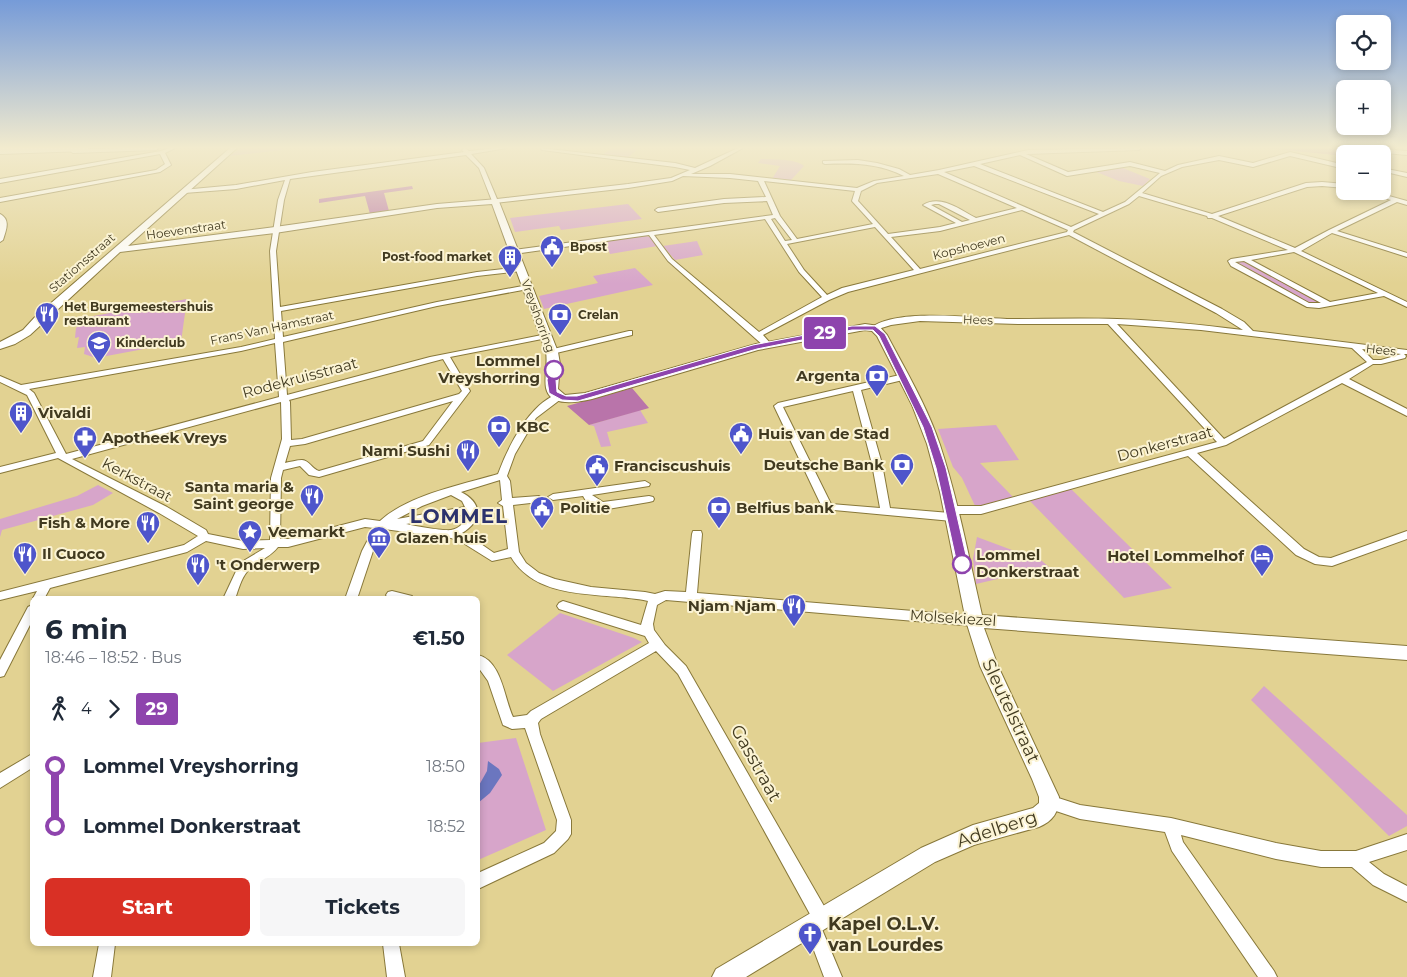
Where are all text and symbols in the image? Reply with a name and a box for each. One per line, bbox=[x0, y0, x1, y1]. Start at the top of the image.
map controls bbox=[1336, 15, 1391, 200]
button: locate bbox=[1336, 15, 1391, 70]
button: + bbox=[1336, 80, 1391, 135]
button: − bbox=[1336, 145, 1391, 200]
street label: Hoevenstraat bbox=[145, 216, 227, 243]
street label: Stationsstraat bbox=[46, 230, 118, 295]
street label: Kopshoeven bbox=[931, 230, 1007, 263]
public building icon: Bpost bbox=[539, 234, 565, 268]
place label: Bpost bbox=[570, 239, 608, 254]
building icon: Post-food market bbox=[497, 244, 523, 278]
place label: Post-food market bbox=[382, 249, 493, 264]
street label: Vreyshorring bbox=[518, 277, 559, 354]
place label: Het Burgemeestershuis restaurant bbox=[64, 299, 214, 328]
restaurant icon: Het Burgemeestershuis restaurant bbox=[34, 301, 60, 335]
bank icon: Crelan bbox=[547, 302, 573, 336]
street label: Frans Van Hamstraat bbox=[209, 307, 335, 348]
place label: Crelan bbox=[578, 307, 619, 322]
street label: Hees bbox=[963, 311, 993, 328]
line badge: 29 bbox=[802, 317, 848, 349]
text: 29 bbox=[814, 322, 836, 344]
school or university icon: Kinderclub bbox=[86, 330, 112, 364]
place label: Kinderclub bbox=[116, 335, 185, 350]
street label: Hees bbox=[1365, 340, 1397, 359]
place label: Lommel Vreyshorring bbox=[437, 351, 540, 387]
street label: Rodekruisstraat bbox=[240, 353, 360, 402]
marker: Lommel Vreyshorring bbox=[544, 360, 564, 380]
bank icon: Argenta bbox=[864, 363, 890, 397]
place label: Argenta bbox=[795, 366, 860, 385]
building icon: Vivaldi bbox=[8, 400, 34, 434]
place label: Vivaldi bbox=[37, 403, 91, 422]
bank icon: KBC bbox=[486, 414, 512, 448]
place label: KBC bbox=[516, 417, 550, 436]
public building icon: Huis van de Stad bbox=[728, 421, 754, 455]
street label: Donkerstraat bbox=[1115, 422, 1215, 465]
place label: Huis van de Stad bbox=[758, 424, 889, 443]
pharmacy icon: Apotheek Vreys bbox=[72, 425, 98, 459]
place label: Apotheek Vreys bbox=[101, 428, 227, 447]
restaurant icon: Nami Sushi bbox=[455, 438, 481, 472]
place label: Nami Sushi bbox=[361, 441, 450, 460]
bank icon: Deutsche Bank bbox=[889, 452, 915, 486]
street label: Kerkstraat bbox=[99, 453, 176, 506]
public building icon: Franciscushuis bbox=[584, 453, 610, 487]
place label: Deutsche Bank bbox=[763, 455, 884, 474]
place label: Franciscushuis bbox=[614, 456, 731, 475]
place label: Santa maria & Saint george bbox=[185, 477, 294, 513]
restaurant icon: Santa maria & Saint george bbox=[299, 483, 325, 517]
public building icon: Politie bbox=[529, 495, 555, 529]
bank icon: Belfius bank bbox=[706, 495, 732, 529]
place label: Politie bbox=[560, 498, 610, 517]
place label: Belfius bank bbox=[736, 498, 834, 517]
district label: LOMMEL bbox=[410, 504, 508, 528]
restaurant icon: Fish & More bbox=[135, 510, 161, 544]
place label: Fish & More bbox=[38, 513, 130, 532]
place icon: Veemarkt bbox=[237, 519, 263, 553]
place label: Veemarkt bbox=[267, 522, 346, 541]
museum icon: Glazen huis bbox=[366, 525, 392, 559]
place label: Glazen huis bbox=[396, 528, 487, 547]
restaurant icon: Il Cuoco bbox=[12, 541, 38, 575]
hotel icon: Hotel Lommelhof bbox=[1249, 543, 1275, 577]
place label: Il Cuoco bbox=[42, 544, 105, 563]
place label: Lommel Donkerstraat bbox=[976, 545, 1080, 581]
place label: Hotel Lommelhof bbox=[1107, 546, 1245, 565]
restaurant icon: 't Onderwerp bbox=[185, 552, 211, 586]
marker: Lommel Donkerstraat bbox=[952, 554, 972, 574]
place label: 't Onderwerp bbox=[216, 555, 320, 574]
restaurant icon: Njam Njam bbox=[781, 593, 807, 627]
place label: Njam Njam bbox=[688, 596, 776, 615]
street label: Molsekiezel bbox=[909, 605, 997, 630]
text: 6 min bbox=[45, 612, 128, 646]
text: €1.50 bbox=[413, 627, 465, 650]
text: 18:46 – 18:52 · Bus bbox=[45, 648, 182, 667]
street label: Sleutelstraat bbox=[977, 655, 1045, 767]
icon: walk bbox=[45, 695, 73, 723]
icon: forward bbox=[100, 695, 128, 723]
text: 29 bbox=[146, 698, 168, 720]
text: 4 bbox=[81, 699, 92, 718]
street label: Gasstraat bbox=[726, 721, 786, 805]
text: Lommel Vreyshorring bbox=[83, 755, 299, 778]
text: 18:50 bbox=[426, 757, 465, 776]
street label: Adelberg bbox=[954, 806, 1040, 852]
text: Lommel Donkerstraat bbox=[83, 815, 301, 838]
text: 18:52 bbox=[428, 817, 465, 836]
button: Start bbox=[45, 878, 250, 936]
button: Tickets bbox=[260, 878, 465, 936]
place label: Kapel O.L.V. van Lourdes bbox=[827, 913, 943, 956]
church icon: Kapel O.L.V. van Lourdes bbox=[797, 921, 823, 955]

